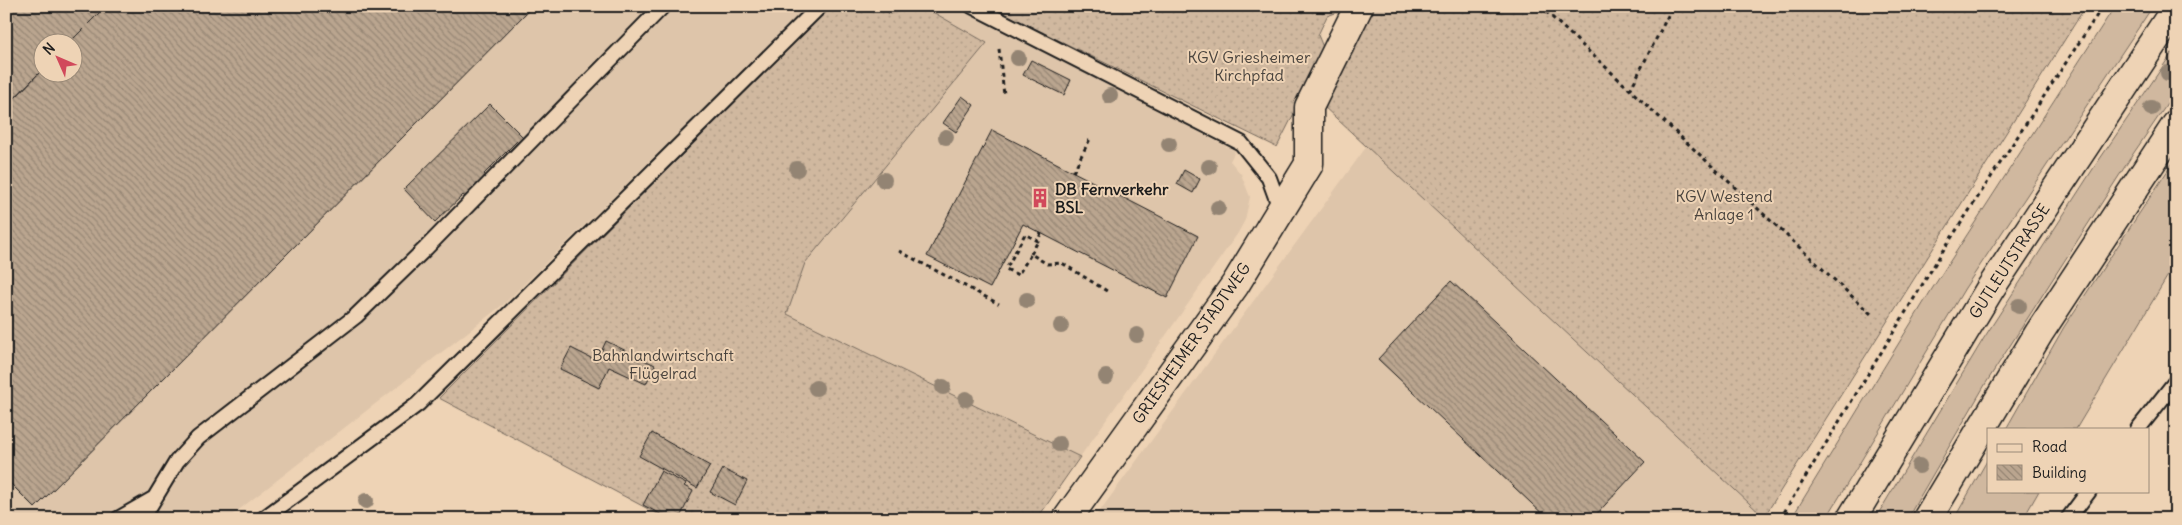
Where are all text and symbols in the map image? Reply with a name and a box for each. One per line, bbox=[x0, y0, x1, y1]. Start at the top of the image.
north arrow bbox=[32, 32, 82, 82]
text: N bbox=[39, 39, 59, 59]
park label: KGV Griesheimer Kirchpfad bbox=[1187, 47, 1311, 85]
place label: DB Fernverkehr BSL bbox=[1055, 179, 1169, 217]
park label: KGV Westend Anlage 1 bbox=[1675, 186, 1773, 224]
building icon: DB Fernverkehr BSL bbox=[1029, 187, 1051, 209]
street label: GUTLEUTSTRASSE bbox=[1964, 200, 2054, 322]
street label: GRIESHEIMER STADTWEG bbox=[1128, 258, 1254, 428]
park label: Bahnlandwirtschaft Flügelrad bbox=[592, 345, 735, 383]
legend bbox=[1987, 428, 2150, 492]
text: Road bbox=[2032, 437, 2067, 456]
text: Building bbox=[2032, 463, 2087, 482]

